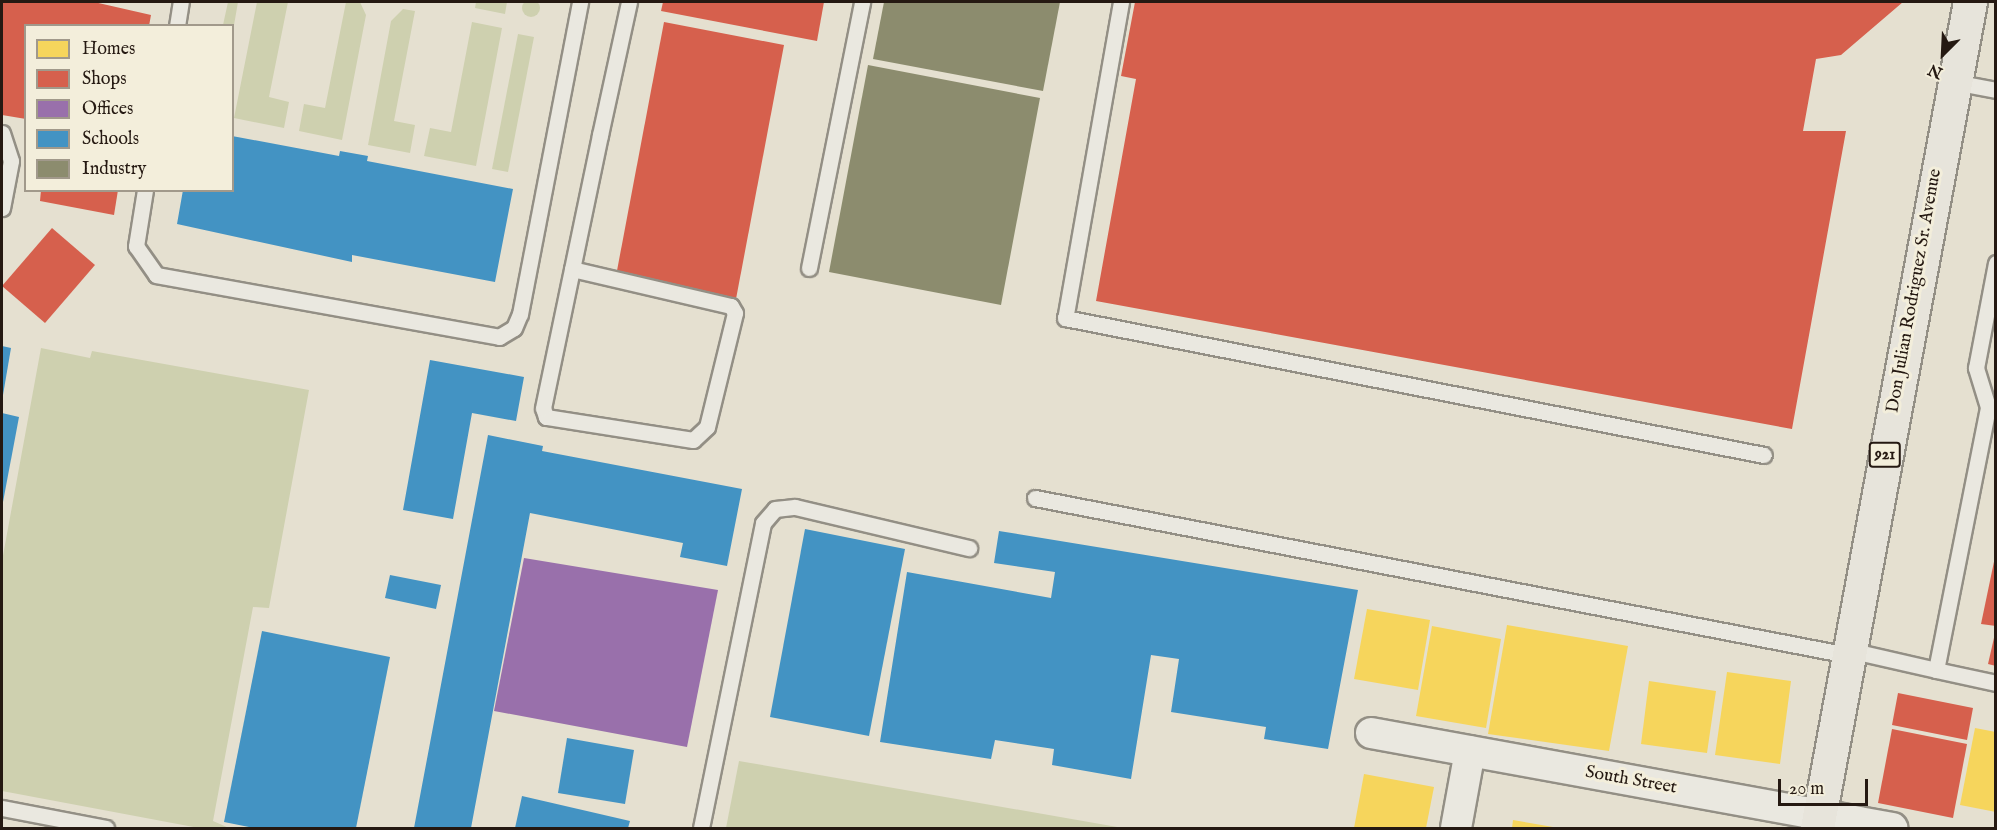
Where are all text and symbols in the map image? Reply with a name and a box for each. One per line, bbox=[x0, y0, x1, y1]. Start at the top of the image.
legend bbox=[24, 24, 234, 192]
north arrow bbox=[1913, 24, 1973, 84]
text: Homes bbox=[82, 38, 135, 61]
text: N bbox=[1925, 58, 1946, 82]
text: Shops bbox=[82, 68, 127, 91]
text: Offices bbox=[82, 98, 133, 121]
text: Schools bbox=[82, 128, 139, 151]
text: Industry bbox=[82, 158, 146, 181]
street label: Don Julian Rodriguez Sr. Avenue bbox=[1883, 167, 1947, 415]
road number: 921 bbox=[1868, 442, 1902, 468]
street label: South Street bbox=[1584, 762, 1678, 800]
scale bar bbox=[1781, 767, 1871, 805]
text: 20 m bbox=[1789, 778, 1824, 801]

